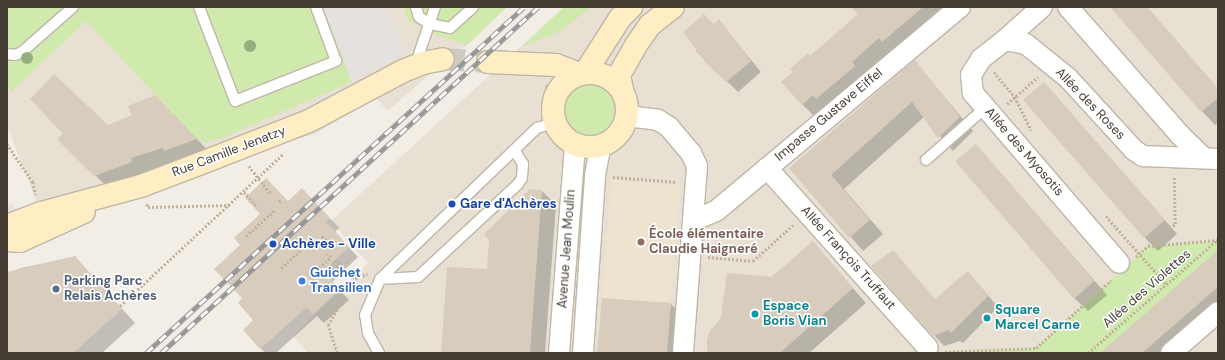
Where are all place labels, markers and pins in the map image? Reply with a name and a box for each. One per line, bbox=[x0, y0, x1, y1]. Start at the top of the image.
place label: Gare d'Achères bbox=[460, 196, 557, 212]
marker: Gare d'Achères bbox=[447, 199, 457, 209]
place label: École élémentaire Claudie Haigneré bbox=[649, 227, 764, 258]
place label: Achères - Ville bbox=[282, 236, 376, 252]
marker: École élémentaire Claudie Haigneré bbox=[636, 237, 646, 247]
marker: Achères - Ville bbox=[267, 238, 279, 250]
place label: Guichet Transilien bbox=[310, 266, 371, 297]
place label: Parking Parc Relais Achères bbox=[64, 274, 157, 305]
marker: Guichet Transilien bbox=[297, 276, 307, 286]
marker: Parking Parc Relais Achères bbox=[51, 284, 61, 294]
place label: Espace Boris Vian bbox=[763, 299, 826, 330]
place label: Square Marcel Carne bbox=[995, 303, 1080, 334]
marker: Espace Boris Vian bbox=[750, 309, 760, 319]
marker: Square Marcel Carne bbox=[982, 313, 992, 323]

